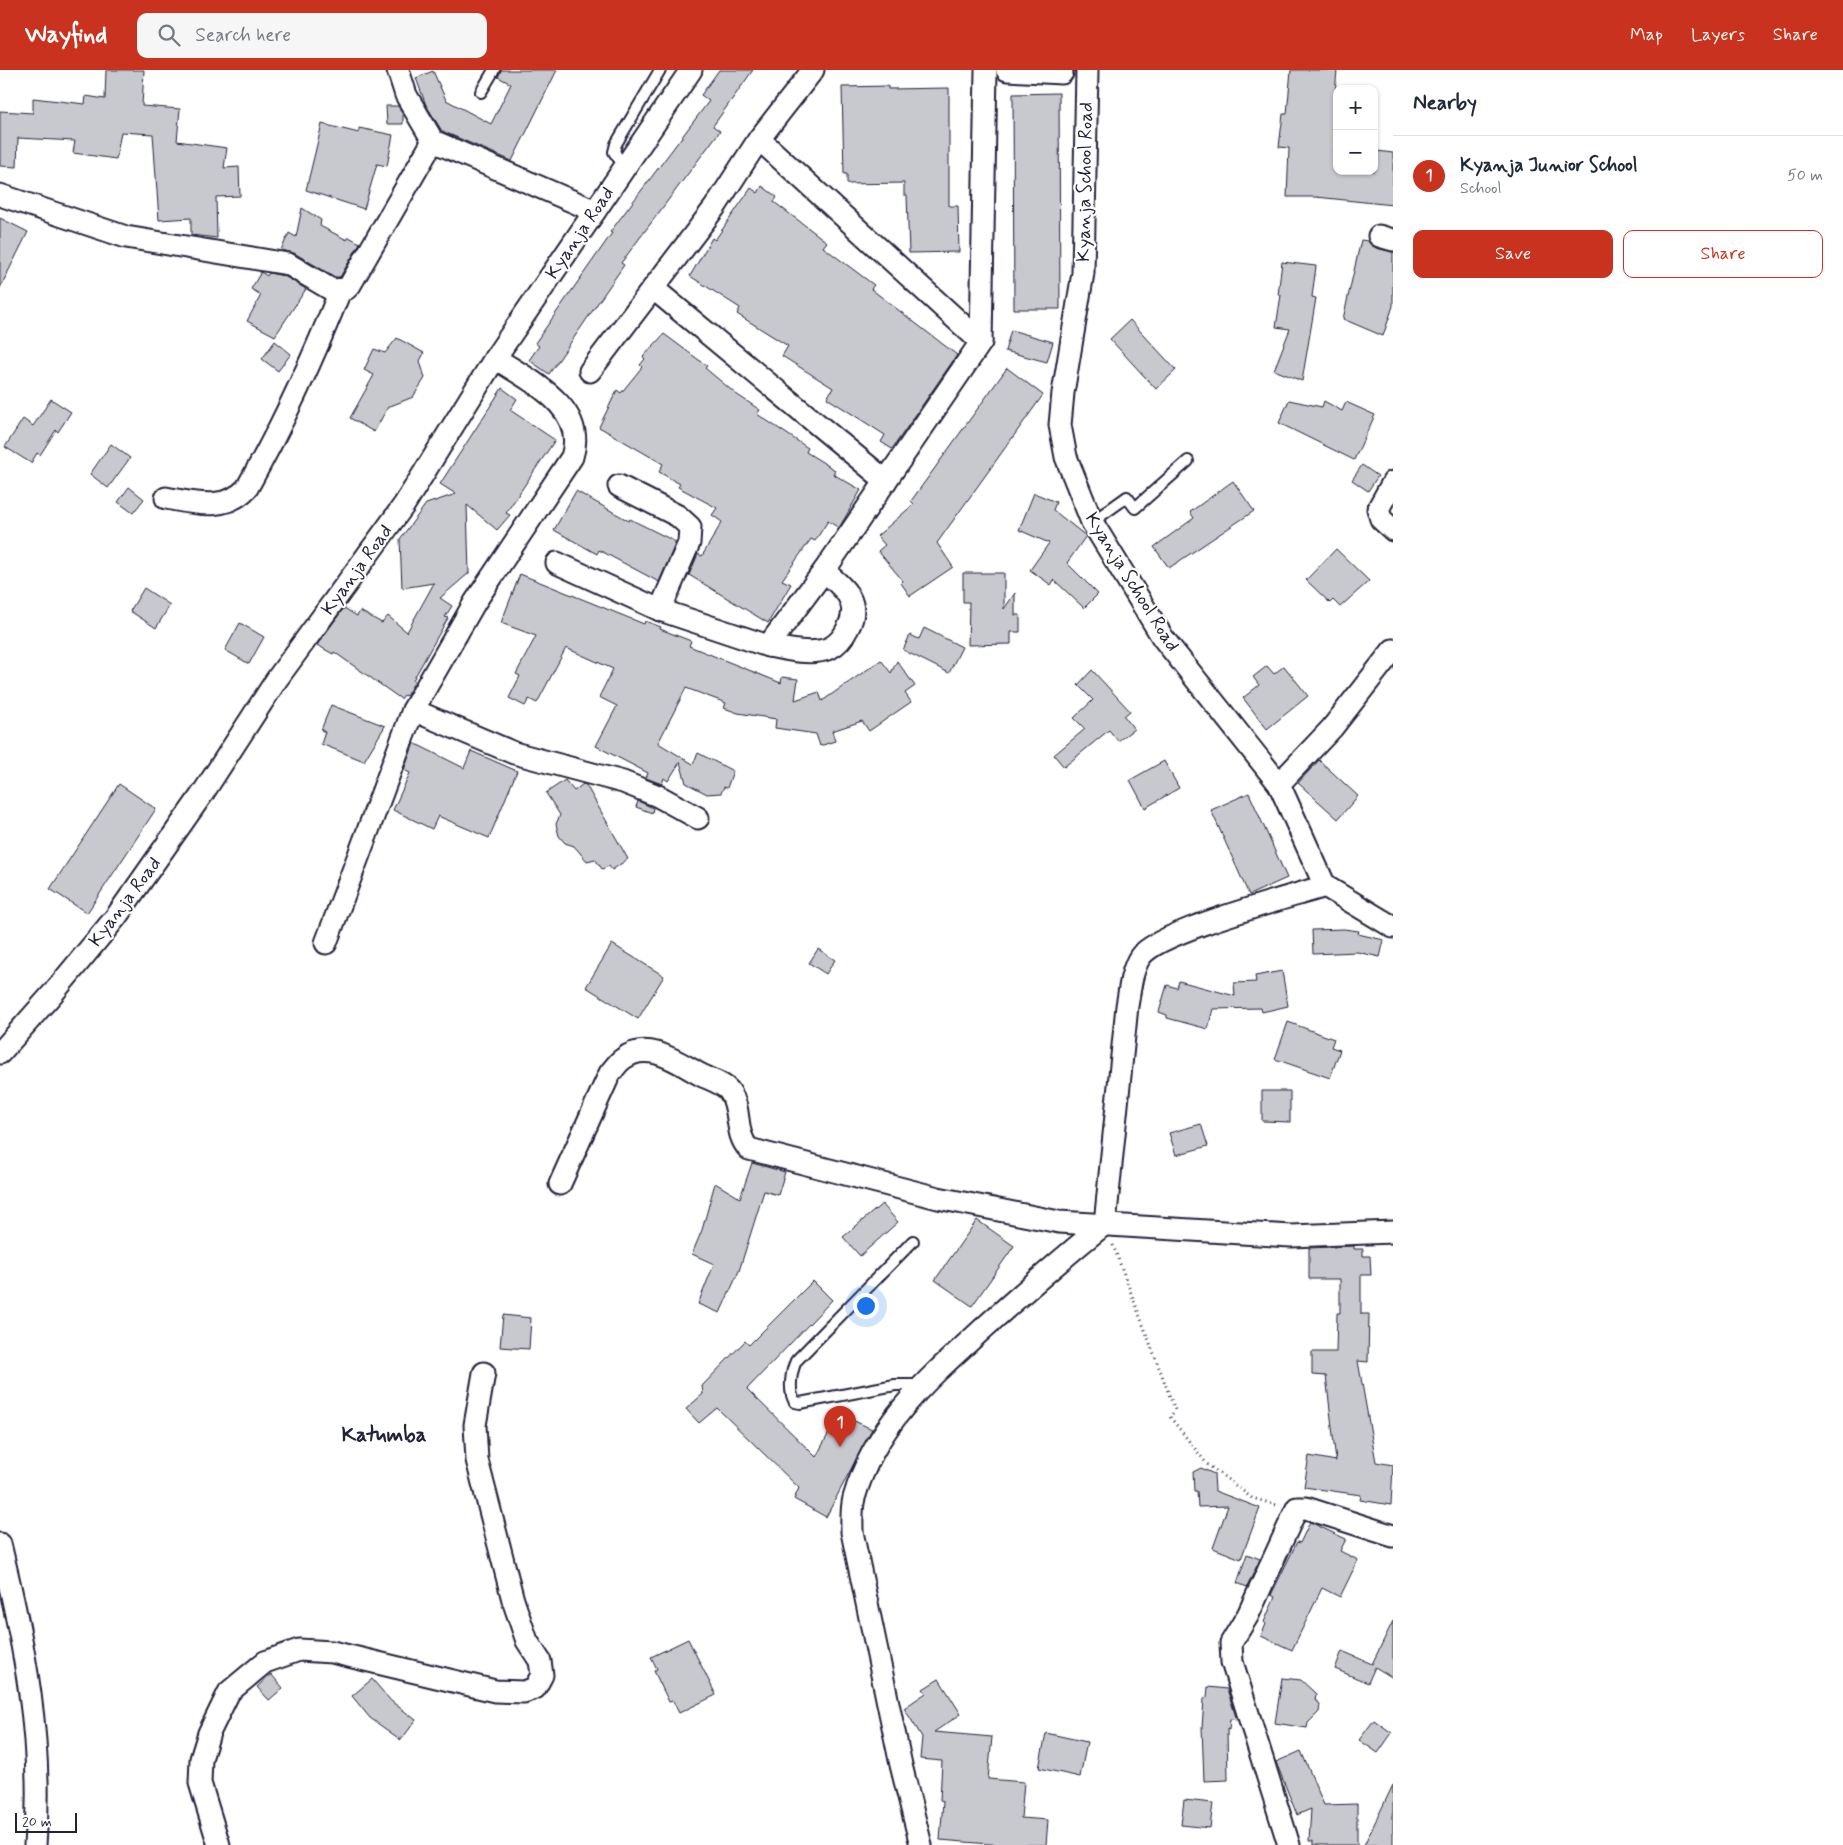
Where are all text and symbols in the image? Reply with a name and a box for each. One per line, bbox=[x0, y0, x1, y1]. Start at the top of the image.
search box bbox=[137, 13, 487, 58]
text: Wayfind bbox=[25, 20, 107, 51]
icon: search bbox=[155, 21, 183, 49]
text: Search here bbox=[195, 23, 291, 48]
text: Map bbox=[1630, 23, 1663, 47]
text: Layers bbox=[1691, 23, 1745, 47]
text: Share bbox=[1773, 23, 1818, 47]
map controls bbox=[1333, 85, 1378, 175]
button: + bbox=[1333, 85, 1378, 130]
text: Nearby bbox=[1413, 89, 1477, 117]
street label: Kyanja School Road bbox=[1071, 102, 1099, 262]
button: − bbox=[1333, 130, 1378, 175]
text: Kyanja Junior School bbox=[1460, 153, 1637, 178]
text: 1 bbox=[1425, 165, 1433, 186]
text: 50 m bbox=[1787, 165, 1823, 186]
text: School bbox=[1460, 178, 1501, 199]
street label: Kyanja Road bbox=[540, 182, 620, 284]
button: Save bbox=[1413, 230, 1613, 278]
button: Share bbox=[1623, 230, 1823, 278]
street label: Kyanja School Road bbox=[1079, 508, 1185, 656]
street label: Kyanja Road bbox=[316, 520, 398, 620]
street label: Kyanja Road bbox=[83, 852, 167, 952]
your location bbox=[853, 1293, 879, 1319]
pin: 1 bbox=[824, 1406, 856, 1447]
district label: Katumba bbox=[342, 1421, 427, 1449]
scale bar bbox=[15, 1810, 78, 1833]
text: 20 m bbox=[22, 1813, 52, 1831]

